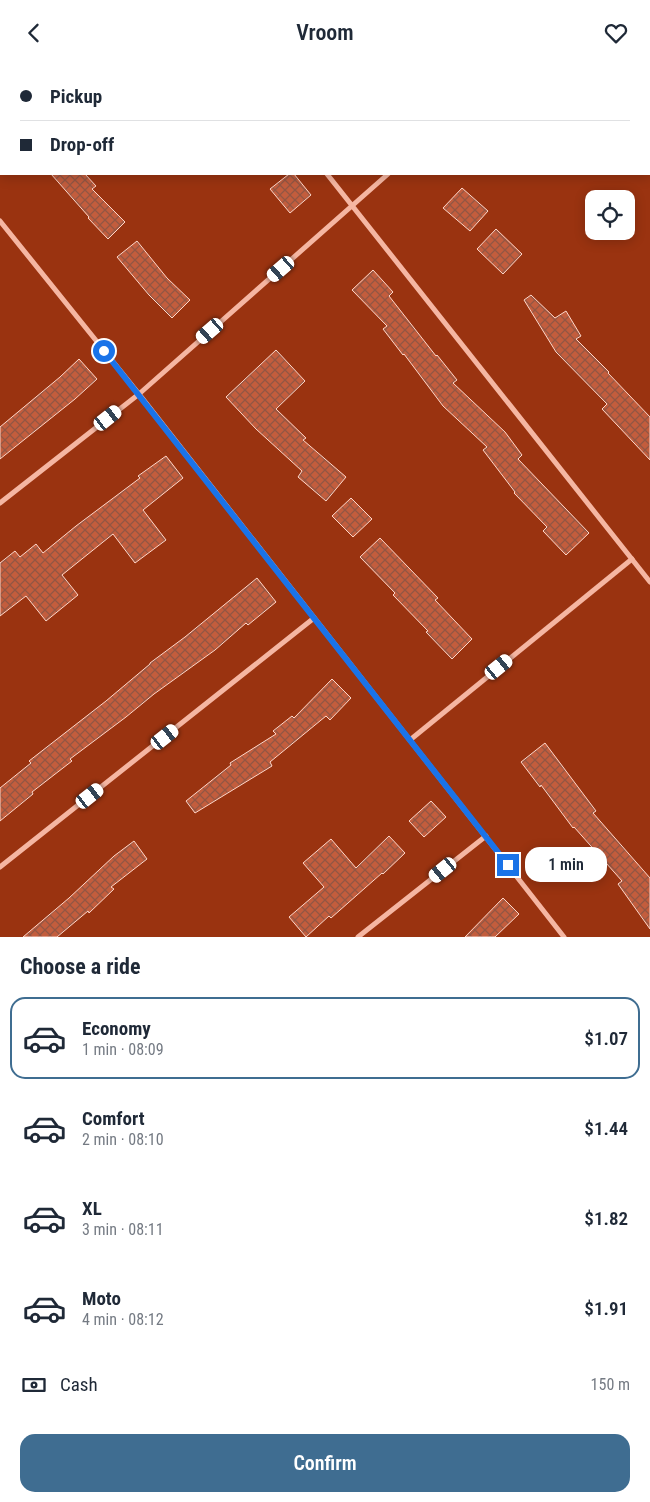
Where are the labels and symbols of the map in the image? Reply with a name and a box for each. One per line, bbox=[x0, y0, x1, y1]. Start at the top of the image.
car bbox=[264, 253, 297, 285]
car bbox=[193, 315, 226, 347]
route start bbox=[93, 340, 115, 362]
car bbox=[91, 403, 124, 433]
car bbox=[482, 652, 515, 682]
car bbox=[148, 722, 181, 752]
car bbox=[73, 781, 106, 811]
callout: 1 min bbox=[526, 847, 608, 883]
route end bbox=[497, 854, 519, 876]
car bbox=[426, 855, 459, 885]

